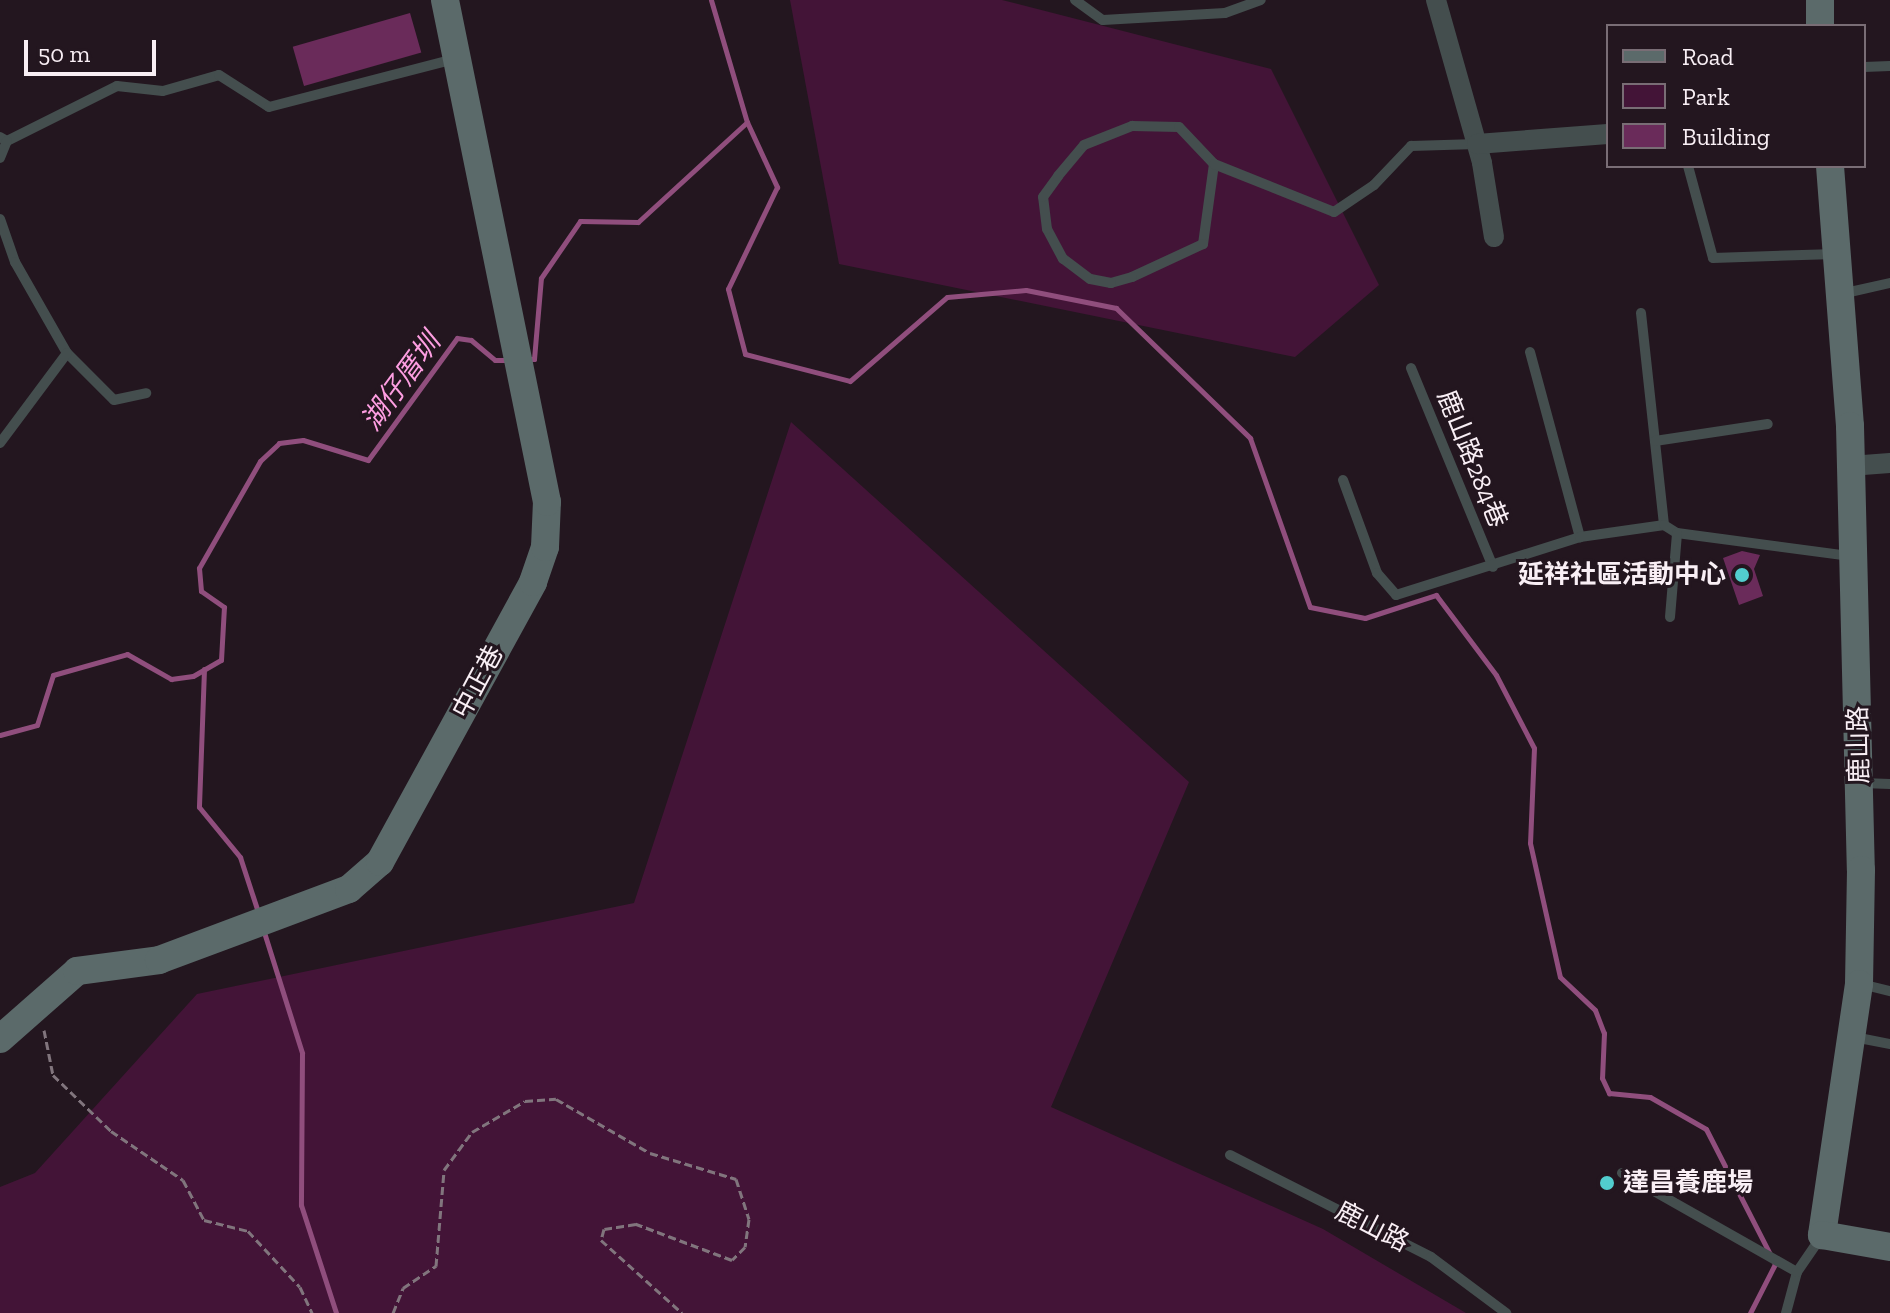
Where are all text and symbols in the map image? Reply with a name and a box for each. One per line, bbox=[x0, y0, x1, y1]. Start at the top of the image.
scale bar bbox=[28, 24, 160, 74]
legend bbox=[1606, 24, 1866, 168]
text: 50 m bbox=[38, 39, 90, 68]
text: Road bbox=[1682, 42, 1734, 71]
text: Park bbox=[1682, 82, 1730, 111]
text: Building bbox=[1682, 122, 1770, 151]
water label: 湖仔厝圳 bbox=[354, 327, 448, 437]
street label: 鹿山路284巷 bbox=[1430, 386, 1514, 532]
place label: 延祥社區活動中心 bbox=[1518, 559, 1726, 591]
marker: 延祥社區活動中心 bbox=[1733, 566, 1751, 584]
street label: 中正巷 bbox=[446, 640, 510, 724]
street label: 鹿山路 bbox=[1843, 706, 1875, 784]
place label: 達昌養鹿場 bbox=[1623, 1167, 1753, 1199]
marker: 達昌養鹿場 bbox=[1598, 1174, 1616, 1192]
street label: 鹿山路 bbox=[1330, 1195, 1414, 1259]

